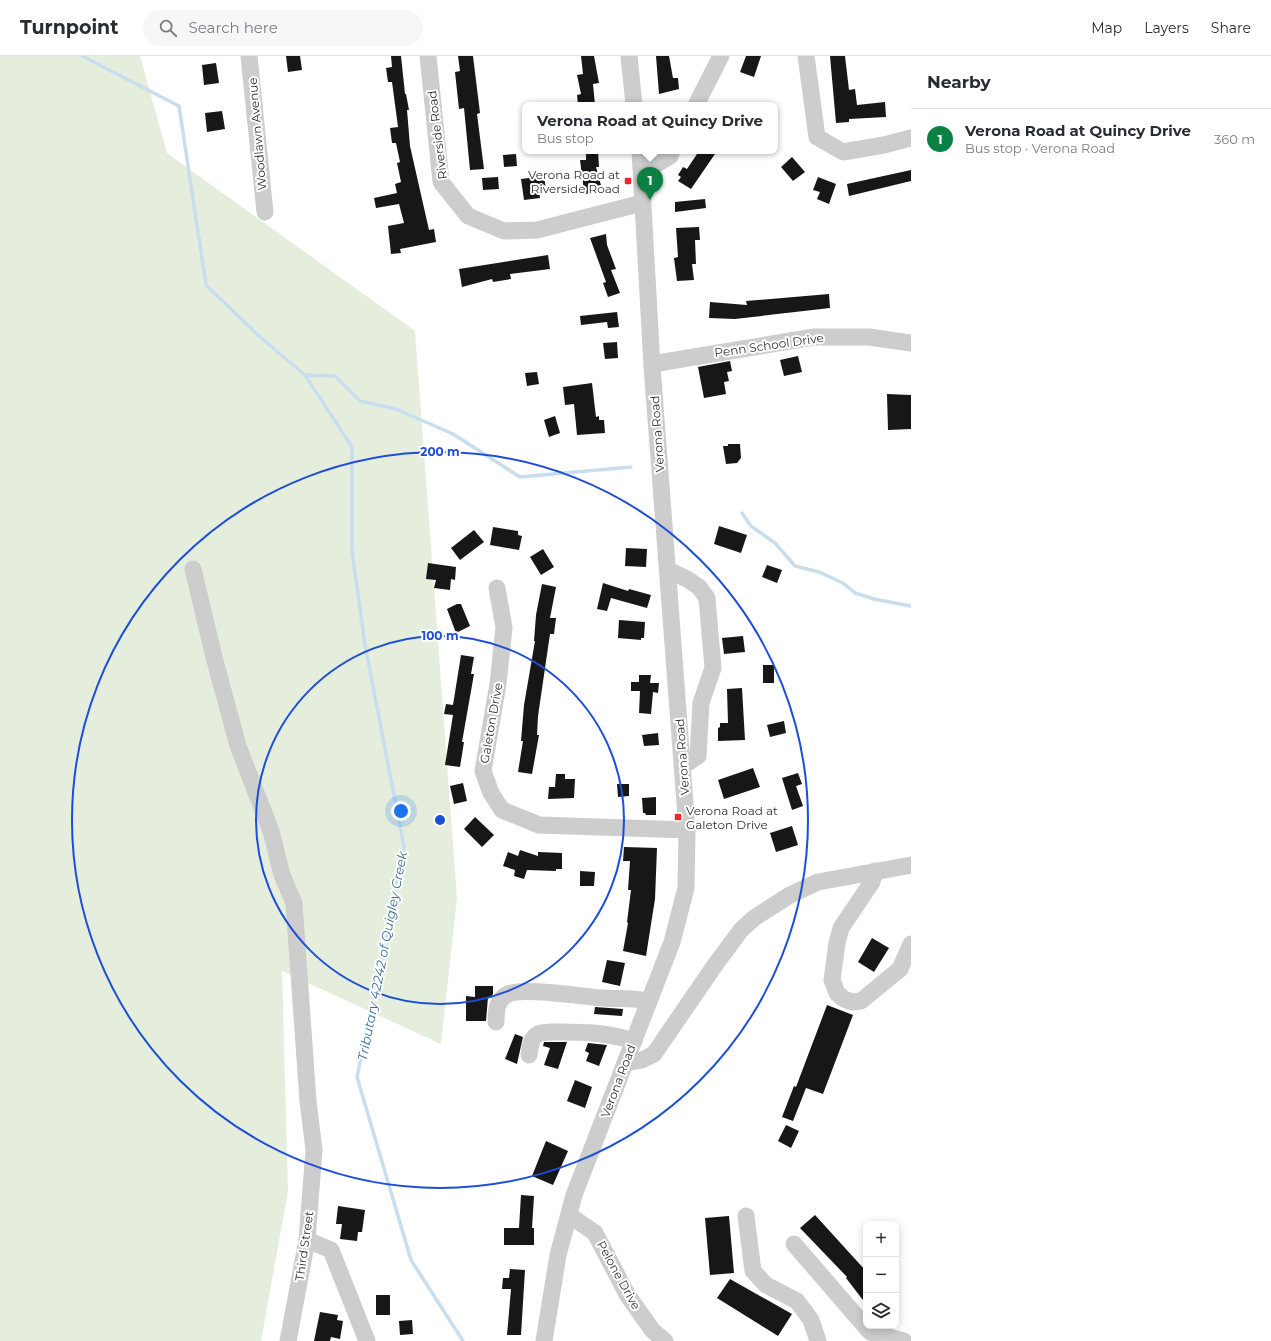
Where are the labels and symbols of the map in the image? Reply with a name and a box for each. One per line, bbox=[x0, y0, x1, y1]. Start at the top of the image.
street label: Woodlawn Avenue bbox=[245, 77, 269, 191]
street label: Riverside Road bbox=[424, 90, 450, 180]
place label: Verona Road at Riverside Road bbox=[528, 167, 620, 196]
pin: 1 bbox=[637, 167, 663, 200]
marker: Verona Road at Riverside Road bbox=[623, 176, 633, 186]
street label: Penn School Drive bbox=[713, 330, 825, 360]
street label: Verona Road bbox=[647, 395, 667, 473]
text: 200 m bbox=[420, 444, 460, 459]
text: 100 m bbox=[422, 628, 458, 643]
street label: Galeton Drive bbox=[477, 681, 505, 765]
street label: Verona Road bbox=[672, 718, 692, 796]
your location bbox=[391, 801, 411, 821]
place label: Verona Road at Galeton Drive bbox=[686, 803, 778, 832]
marker: Verona Road at Galeton Drive bbox=[673, 812, 683, 822]
centre of rings bbox=[433, 813, 447, 827]
water label: Tributary 42242 of Quigley Creek bbox=[354, 849, 410, 1062]
street label: Verona Road bbox=[597, 1042, 639, 1120]
street label: Third Street bbox=[292, 1210, 316, 1282]
street label: Pelone Drive bbox=[594, 1238, 644, 1312]

